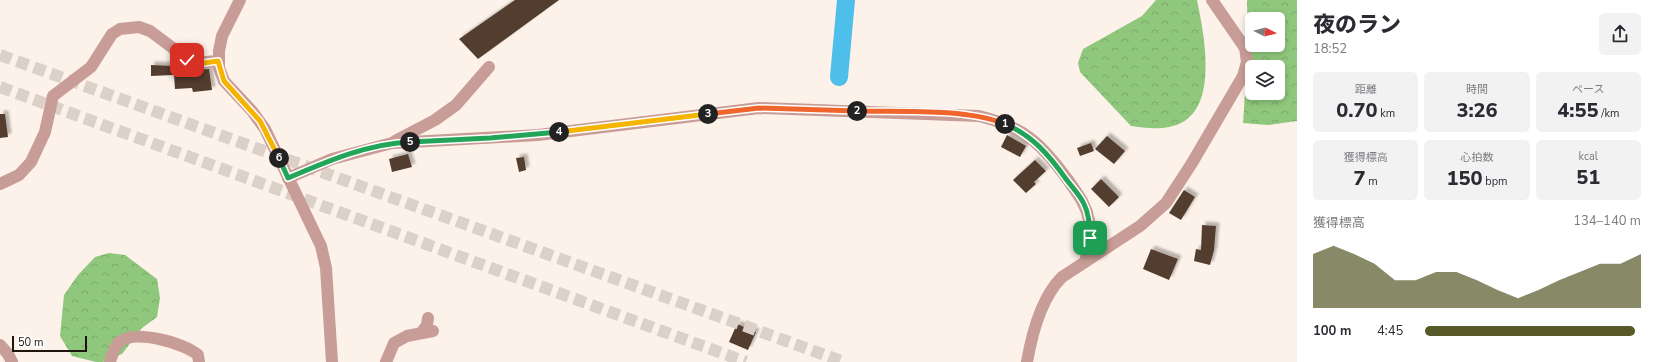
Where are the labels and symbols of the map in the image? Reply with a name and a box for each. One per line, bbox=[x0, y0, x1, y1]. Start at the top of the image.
north arrow bbox=[1245, 12, 1285, 52]
pin bbox=[170, 43, 204, 77]
pin: 2 bbox=[847, 101, 867, 121]
pin: 3 bbox=[698, 104, 718, 124]
pin: 1 bbox=[995, 114, 1015, 134]
pin: 4 bbox=[549, 122, 569, 142]
pin: 5 bbox=[400, 132, 420, 152]
pin: 6 bbox=[269, 148, 289, 168]
pin bbox=[1073, 221, 1107, 255]
scale bar bbox=[12, 334, 87, 353]

